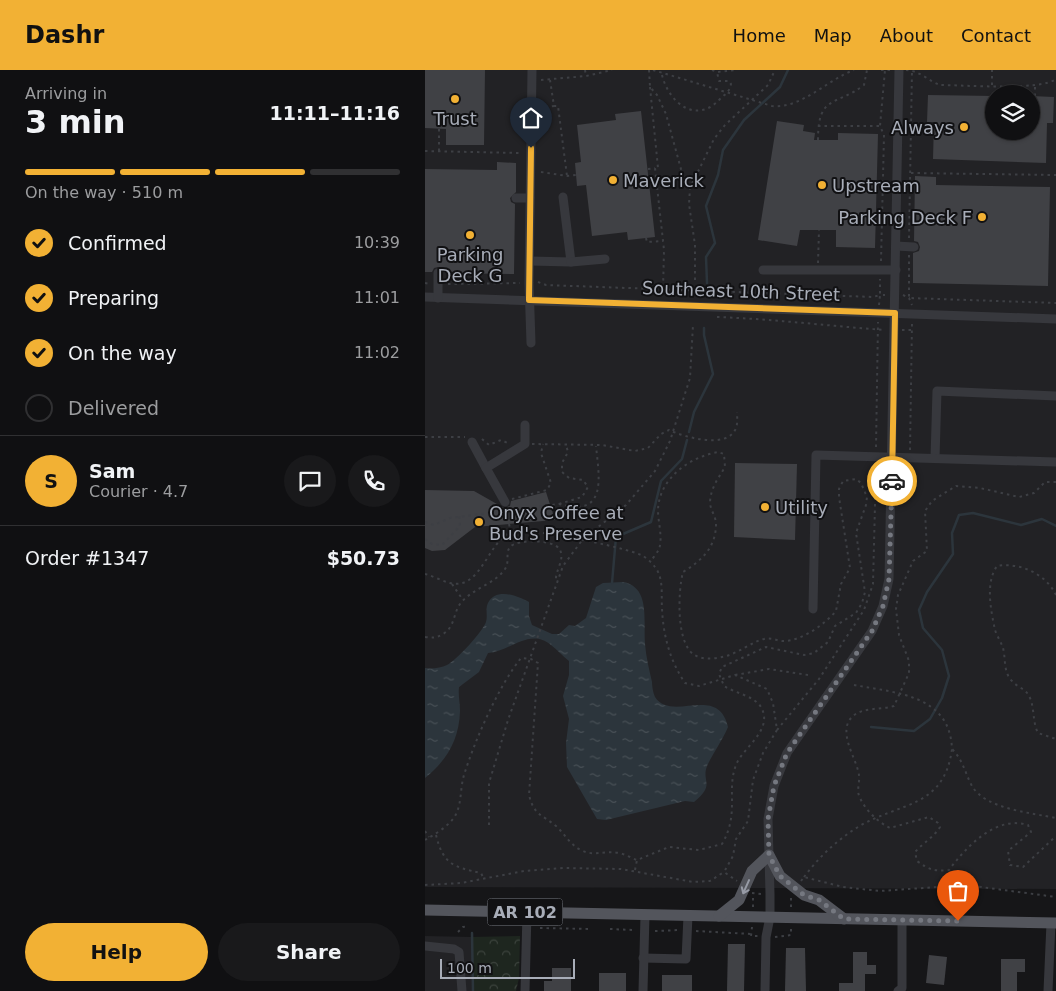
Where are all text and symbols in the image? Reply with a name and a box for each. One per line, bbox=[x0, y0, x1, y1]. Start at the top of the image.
text: Dashr bbox=[25, 21, 104, 49]
text: Home bbox=[733, 25, 786, 46]
text: Map bbox=[814, 25, 852, 46]
text: About bbox=[880, 25, 933, 46]
text: Contact bbox=[961, 25, 1031, 46]
text: Arriving in bbox=[25, 84, 107, 103]
map controls bbox=[985, 85, 1040, 140]
button: layers bbox=[985, 85, 1040, 140]
marker: Trust bbox=[449, 93, 461, 105]
pin bbox=[510, 97, 552, 148]
text: 11:11–11:16 bbox=[270, 102, 400, 124]
text: 3 min bbox=[25, 103, 126, 141]
icon: home bbox=[517, 104, 545, 132]
place label: Trust bbox=[432, 108, 477, 129]
place label: Always bbox=[891, 117, 954, 138]
marker: Always bbox=[958, 121, 970, 133]
place label: Maverick bbox=[623, 170, 705, 191]
marker: Maverick bbox=[607, 174, 619, 186]
place label: Upstream bbox=[832, 175, 920, 196]
marker: Upstream bbox=[816, 179, 828, 191]
text: On the way · 510 m bbox=[25, 183, 183, 202]
place label: Parking Deck F bbox=[838, 207, 972, 228]
marker: Parking Deck F bbox=[976, 211, 988, 223]
icon: check bbox=[25, 229, 53, 257]
marker: Parking Deck G bbox=[464, 229, 476, 241]
text: Confirmed bbox=[68, 232, 167, 254]
text: 10:39 bbox=[354, 233, 400, 252]
place label: Parking Deck G bbox=[437, 244, 503, 286]
street label: Southeast 10th Street bbox=[642, 277, 840, 305]
icon: check bbox=[25, 284, 53, 312]
text: Preparing bbox=[68, 287, 159, 309]
text: 11:01 bbox=[354, 288, 400, 307]
icon: check bbox=[25, 339, 53, 367]
text: On the way bbox=[68, 342, 177, 364]
text: 11:02 bbox=[354, 343, 400, 362]
text: Delivered bbox=[68, 397, 159, 419]
button: chat bbox=[284, 455, 336, 507]
button: phone bbox=[348, 455, 400, 507]
courier bbox=[867, 456, 917, 506]
text: Sam bbox=[89, 460, 135, 482]
icon: car bbox=[878, 467, 906, 495]
text: S bbox=[44, 470, 58, 492]
text: Courier · 4.7 bbox=[89, 482, 188, 501]
place label: Utility bbox=[775, 497, 828, 518]
marker: Utility bbox=[759, 501, 771, 513]
place label: Onyx Coffee at Bud's Preserve bbox=[489, 502, 624, 544]
marker: Onyx Coffee at Bud's Preserve bbox=[473, 516, 485, 528]
text: Order #1347 bbox=[25, 547, 149, 569]
text: $50.73 bbox=[327, 547, 400, 569]
pin bbox=[937, 870, 979, 921]
icon: bag bbox=[944, 877, 972, 905]
one-way arrow bbox=[741, 879, 751, 894]
road number: AR 102 bbox=[487, 899, 563, 926]
button: Help bbox=[25, 923, 208, 981]
button: Share bbox=[218, 923, 400, 981]
scale bar bbox=[440, 956, 575, 979]
text: 100 m bbox=[447, 960, 492, 976]

